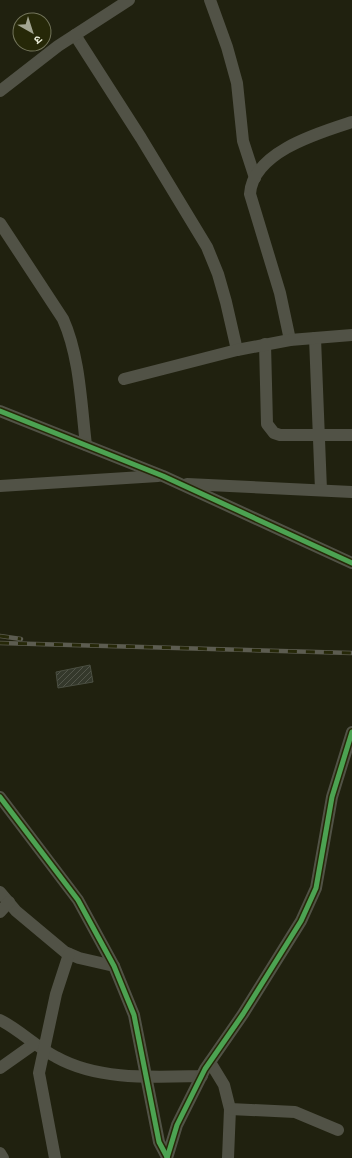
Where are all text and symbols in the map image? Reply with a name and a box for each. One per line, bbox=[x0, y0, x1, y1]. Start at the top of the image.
north arrow bbox=[12, 12, 52, 52]
text: उ bbox=[32, 33, 45, 47]

